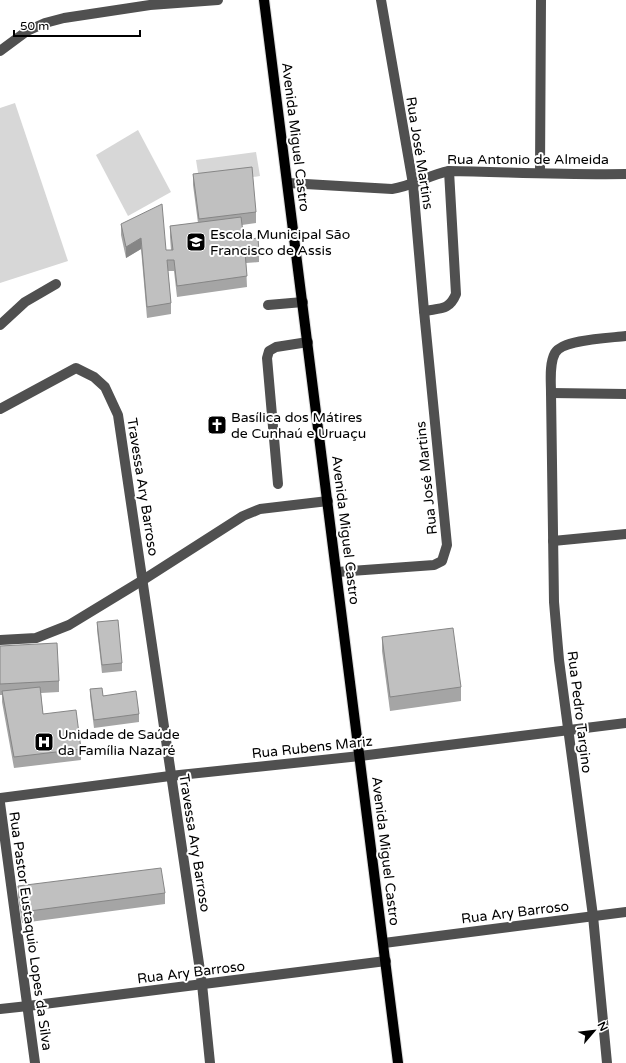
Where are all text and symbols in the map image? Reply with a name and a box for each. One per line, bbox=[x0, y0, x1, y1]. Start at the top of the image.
scale bar bbox=[14, 12, 140, 38]
text: 50 m bbox=[20, 19, 49, 33]
street label: Avenida Miguel Castro bbox=[278, 62, 313, 213]
street label: Rua José Martins bbox=[402, 95, 437, 211]
street label: Rua Antonio de Almeida bbox=[447, 151, 609, 168]
place label: Escola Municipal São Francisco de Assis bbox=[210, 226, 350, 259]
school or university icon: Escola Municipal São Francisco de Assis bbox=[185, 231, 207, 253]
place label: Basílica dos Mátires de Cunhaú e Uruaçu bbox=[231, 409, 366, 442]
church icon: Basílica dos Mátires de Cunhaú e Uruaçu bbox=[206, 414, 228, 436]
street label: Travessa Ary Barroso bbox=[123, 417, 162, 557]
street label: Rua José Martins bbox=[412, 420, 441, 536]
street label: Avenida Miguel Castro bbox=[328, 455, 363, 606]
street label: Rua Pedro Targino bbox=[564, 650, 595, 774]
place label: Unidade de Saúde da Família Nazaré bbox=[58, 726, 180, 759]
hospital icon: Unidade de Saúde da Família Nazaré bbox=[33, 731, 55, 753]
street label: Rua Rubens Mariz bbox=[251, 733, 373, 762]
street label: Travessa Ary Barroso bbox=[175, 773, 214, 913]
street label: Avenida Miguel Castro bbox=[368, 776, 403, 927]
street label: Rua Pastor Eustaquio Lopes da Silva bbox=[5, 810, 56, 1052]
street label: Rua Ary Barroso bbox=[460, 897, 570, 928]
street label: Rua Ary Barroso bbox=[136, 957, 246, 988]
north arrow bbox=[574, 1011, 614, 1051]
text: N bbox=[595, 1020, 610, 1033]

